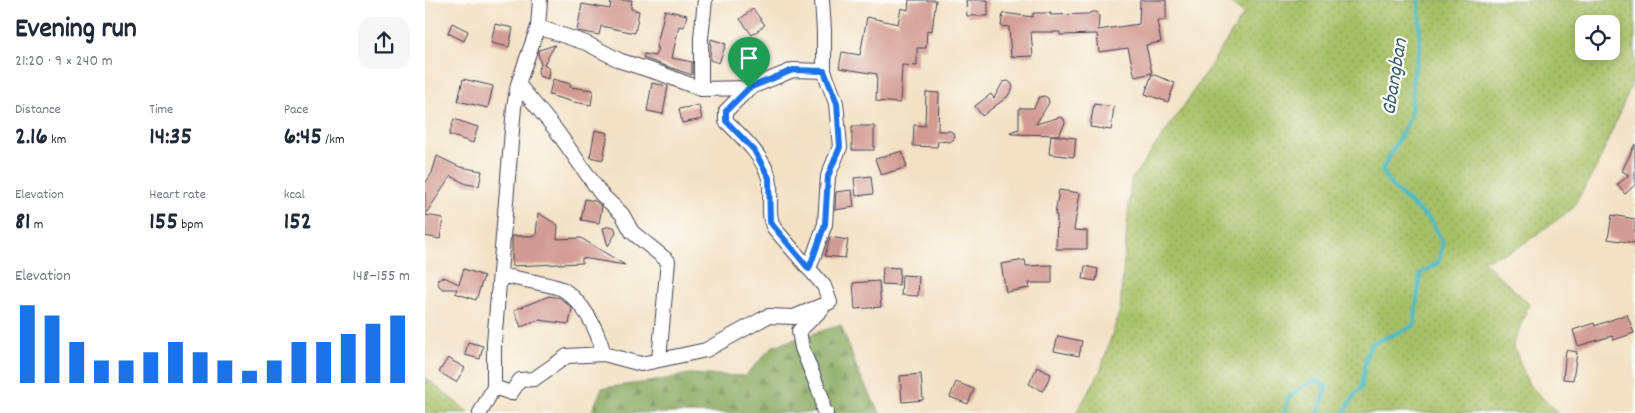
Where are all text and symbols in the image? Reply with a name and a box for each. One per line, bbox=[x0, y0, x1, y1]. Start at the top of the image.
text: Evening run bbox=[15, 11, 137, 51]
map controls bbox=[1575, 15, 1620, 60]
button: locate bbox=[1575, 15, 1620, 60]
button: share bbox=[358, 17, 410, 69]
water label: Gbangban bbox=[1375, 35, 1417, 117]
pin bbox=[728, 37, 770, 88]
icon: arrive bbox=[735, 44, 763, 72]
text: 21:20 · 9 × 240 m bbox=[15, 50, 113, 73]
text: Distance bbox=[15, 100, 61, 120]
text: Time bbox=[149, 100, 173, 120]
text: Pace bbox=[284, 100, 308, 120]
text: 2.16 bbox=[15, 120, 48, 156]
text: 14:35 bbox=[149, 120, 192, 156]
text: 6:45 bbox=[284, 120, 322, 156]
text: km bbox=[48, 130, 66, 150]
text: /km bbox=[322, 130, 345, 150]
text: Elevation bbox=[15, 185, 64, 205]
text: Heart rate bbox=[149, 185, 206, 205]
text: kcal bbox=[284, 185, 305, 205]
text: 81 bbox=[15, 205, 31, 241]
text: 155 bbox=[149, 205, 178, 241]
text: 152 bbox=[284, 205, 312, 241]
text: m bbox=[31, 215, 43, 235]
text: bpm bbox=[178, 215, 203, 235]
text: Elevation bbox=[15, 265, 71, 288]
text: 148–155 m bbox=[353, 265, 410, 288]

